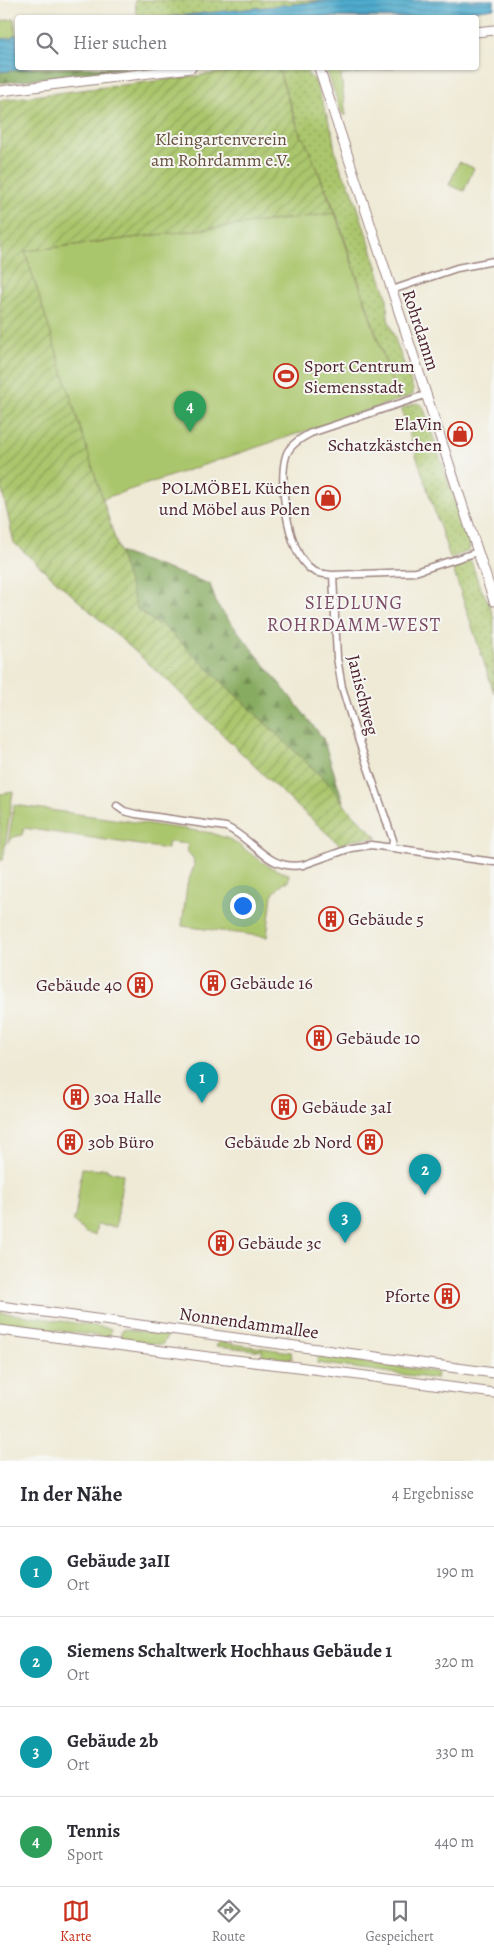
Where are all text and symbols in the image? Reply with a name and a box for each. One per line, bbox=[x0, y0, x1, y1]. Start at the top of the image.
search box bbox=[15, 15, 479, 70]
icon: search bbox=[33, 29, 61, 57]
text: Hier suchen bbox=[73, 30, 167, 56]
park label: Kleingartenverein am Rohrdamm e.V. bbox=[151, 127, 291, 172]
street label: Rohrdamm bbox=[397, 286, 445, 374]
place label: Sport Centrum Siemensstadt bbox=[304, 354, 415, 399]
sports icon: Sport Centrum Siemensstadt bbox=[273, 363, 299, 389]
pin: 4 bbox=[174, 391, 206, 432]
place label: ElaVin Schatzkästchen bbox=[328, 412, 442, 457]
shop icon: ElaVin Schatzkästchen bbox=[447, 421, 473, 447]
place label: POLMÖBEL Küchen und Möbel aus Polen bbox=[159, 476, 310, 521]
shop icon: POLMÖBEL Küchen und Möbel aus Polen bbox=[315, 485, 341, 511]
district label: SIEDLUNG ROHRDAMM-WEST bbox=[267, 590, 441, 638]
street label: Janischweg bbox=[341, 652, 385, 738]
your location bbox=[230, 893, 256, 919]
building icon: Gebäude 5 bbox=[318, 906, 344, 932]
place label: Gebäude 5 bbox=[348, 907, 424, 931]
building icon: Gebäude 16 bbox=[200, 970, 226, 996]
place label: Gebäude 16 bbox=[230, 971, 313, 995]
building icon: Gebäude 40 bbox=[127, 972, 153, 998]
place label: Gebäude 40 bbox=[36, 973, 122, 997]
building icon: Gebäude 10 bbox=[306, 1025, 332, 1051]
place label: Gebäude 10 bbox=[336, 1026, 420, 1050]
pin: 1 bbox=[186, 1062, 218, 1103]
building icon: 30a Halle bbox=[63, 1084, 89, 1110]
place label: 30a Halle bbox=[94, 1085, 161, 1109]
building icon: Gebäude 3aI bbox=[271, 1094, 297, 1120]
place label: Gebäude 3aI bbox=[302, 1095, 392, 1119]
building icon: 30b Büro bbox=[57, 1129, 83, 1155]
building icon: Gebäude 2b Nord bbox=[357, 1129, 383, 1155]
place label: 30b Büro bbox=[88, 1130, 154, 1154]
place label: Gebäude 2b Nord bbox=[225, 1130, 352, 1154]
pin: 2 bbox=[409, 1154, 441, 1195]
pin: 3 bbox=[329, 1202, 361, 1243]
building icon: Gebäude 3c bbox=[208, 1230, 234, 1256]
place label: Gebäude 3c bbox=[238, 1231, 321, 1255]
building icon: Pforte bbox=[434, 1283, 460, 1309]
place label: Pforte bbox=[385, 1284, 430, 1308]
street label: Nonnendammallee bbox=[178, 1301, 320, 1345]
text: In der Nähe bbox=[20, 1480, 122, 1508]
text: 4 Ergebnisse bbox=[392, 1483, 474, 1505]
text: Gebäude 3aII bbox=[67, 1548, 170, 1574]
text: 1 bbox=[33, 1561, 39, 1583]
text: 190 m bbox=[436, 1561, 474, 1583]
text: Ort bbox=[67, 1574, 89, 1596]
text: Siemens Schaltwerk Hochhaus Gebäude 1 bbox=[67, 1638, 392, 1664]
text: 2 bbox=[32, 1651, 40, 1673]
text: 320 m bbox=[435, 1651, 474, 1673]
text: Ort bbox=[67, 1664, 89, 1686]
text: Gebäude 2b bbox=[67, 1728, 158, 1754]
text: 3 bbox=[33, 1741, 39, 1763]
text: 330 m bbox=[436, 1741, 474, 1763]
text: Ort bbox=[67, 1754, 89, 1776]
text: Tennis bbox=[67, 1818, 120, 1844]
text: 4 bbox=[32, 1831, 40, 1853]
text: 440 m bbox=[434, 1831, 474, 1853]
text: Sport bbox=[67, 1844, 103, 1866]
tab: Karte bbox=[60, 1897, 92, 1946]
tab: Route bbox=[212, 1897, 245, 1946]
tab: Gespeichert bbox=[366, 1897, 434, 1946]

